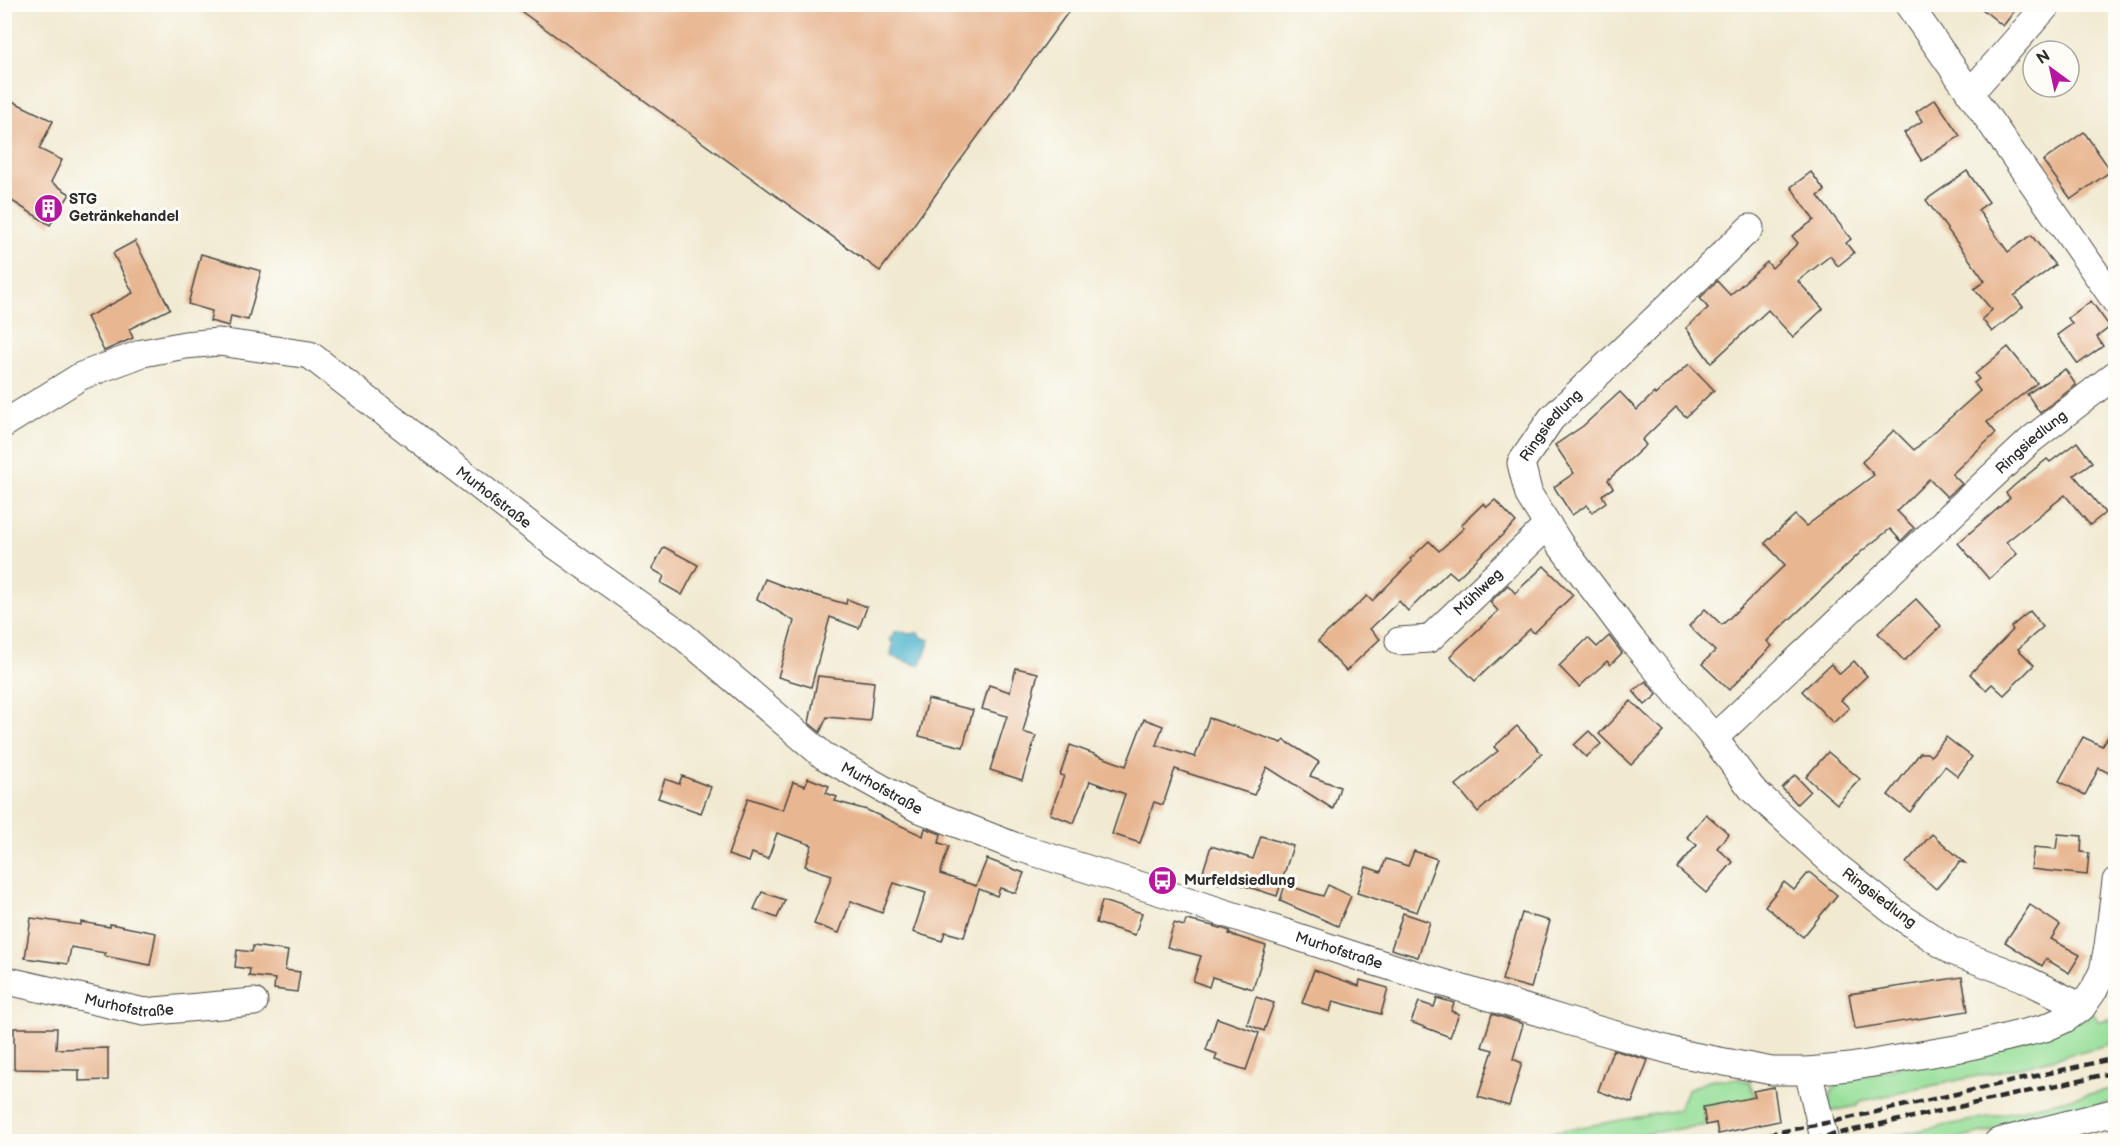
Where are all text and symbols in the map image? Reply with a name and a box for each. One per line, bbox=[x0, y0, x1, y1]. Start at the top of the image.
north arrow bbox=[2021, 39, 2081, 99]
text: N bbox=[2033, 46, 2054, 69]
place label: STG Getränkehandel bbox=[69, 190, 179, 226]
building icon: STG Getränkehandel bbox=[32, 192, 64, 224]
street label: Ringsiedlung bbox=[1515, 385, 1586, 465]
street label: Ringsiedlung bbox=[1991, 406, 2071, 478]
street label: Murhofstraße bbox=[452, 462, 535, 533]
street label: Mühlweg bbox=[1450, 564, 1507, 620]
street label: Murhofstraße bbox=[837, 758, 925, 819]
bus stop icon: Murfeldsiedlung bbox=[1147, 864, 1179, 896]
street label: Ringsiedlung bbox=[1838, 864, 1920, 932]
place label: Murfeldsiedlung bbox=[1184, 871, 1295, 890]
street label: Murhofstraße bbox=[1293, 927, 1385, 973]
street label: Murhofstraße bbox=[82, 989, 175, 1022]

